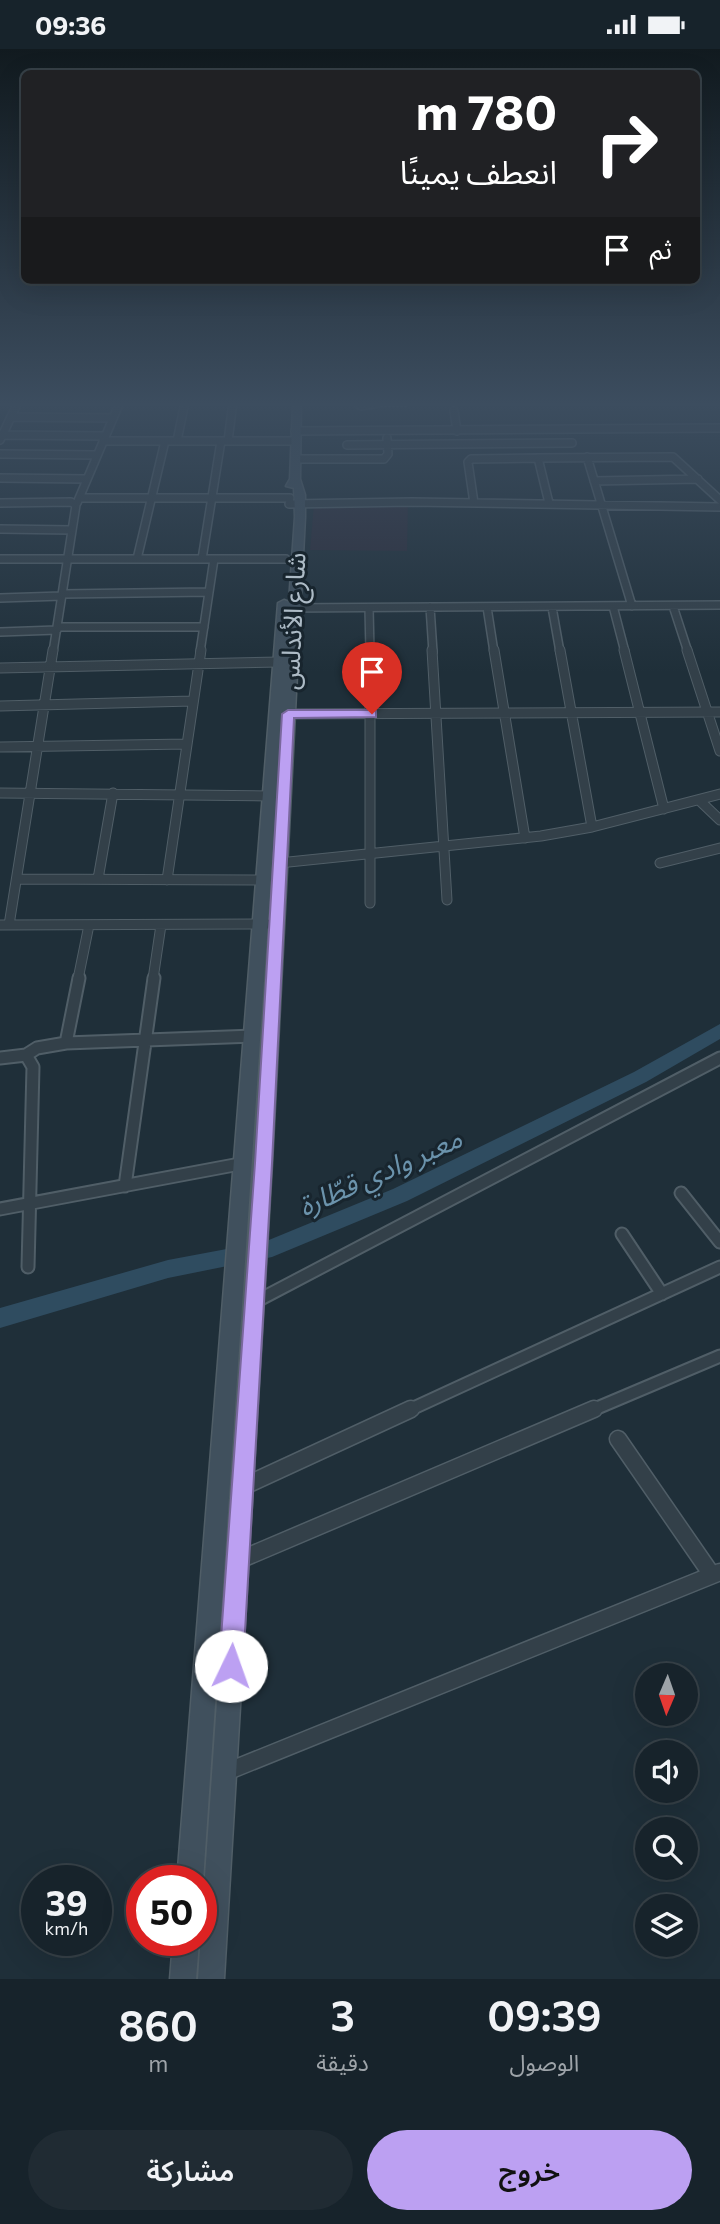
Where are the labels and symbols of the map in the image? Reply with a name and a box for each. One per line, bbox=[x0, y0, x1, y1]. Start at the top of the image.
street label: شارع الأندلس bbox=[272, 551, 316, 691]
pin bbox=[342, 642, 402, 714]
water label: معبر وادي قطّارة bbox=[292, 1120, 470, 1228]
position arrow bbox=[194, 1629, 268, 1703]
north arrow bbox=[635, 1663, 698, 1725]
speed limit sign: 50 bbox=[126, 1865, 217, 1956]

